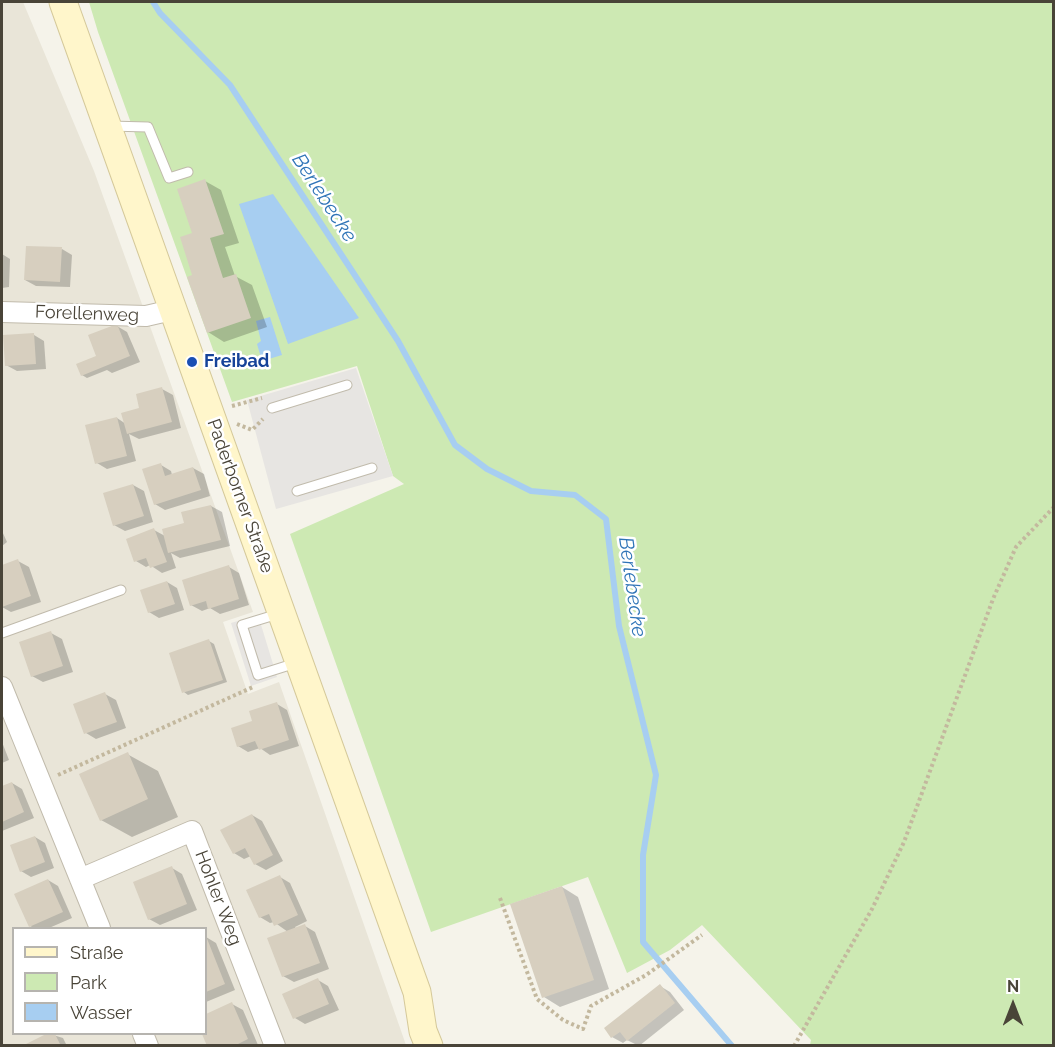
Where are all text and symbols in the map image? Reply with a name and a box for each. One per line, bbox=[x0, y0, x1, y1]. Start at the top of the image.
water label: Berlebecke bbox=[287, 149, 361, 247]
street label: Forellenweg bbox=[35, 301, 139, 327]
place label: Freibad bbox=[204, 351, 269, 373]
marker: Freibad bbox=[185, 355, 199, 369]
street label: Paderborner Straße bbox=[202, 416, 278, 576]
water label: Berlebecke bbox=[613, 535, 651, 639]
street label: Hohler Weg bbox=[190, 847, 246, 949]
legend bbox=[12, 927, 207, 1035]
text: Straße bbox=[70, 942, 123, 963]
text: Park bbox=[70, 972, 107, 993]
north arrow bbox=[983, 975, 1043, 1035]
text: N bbox=[1007, 977, 1019, 996]
text: Wasser bbox=[70, 1002, 132, 1023]

